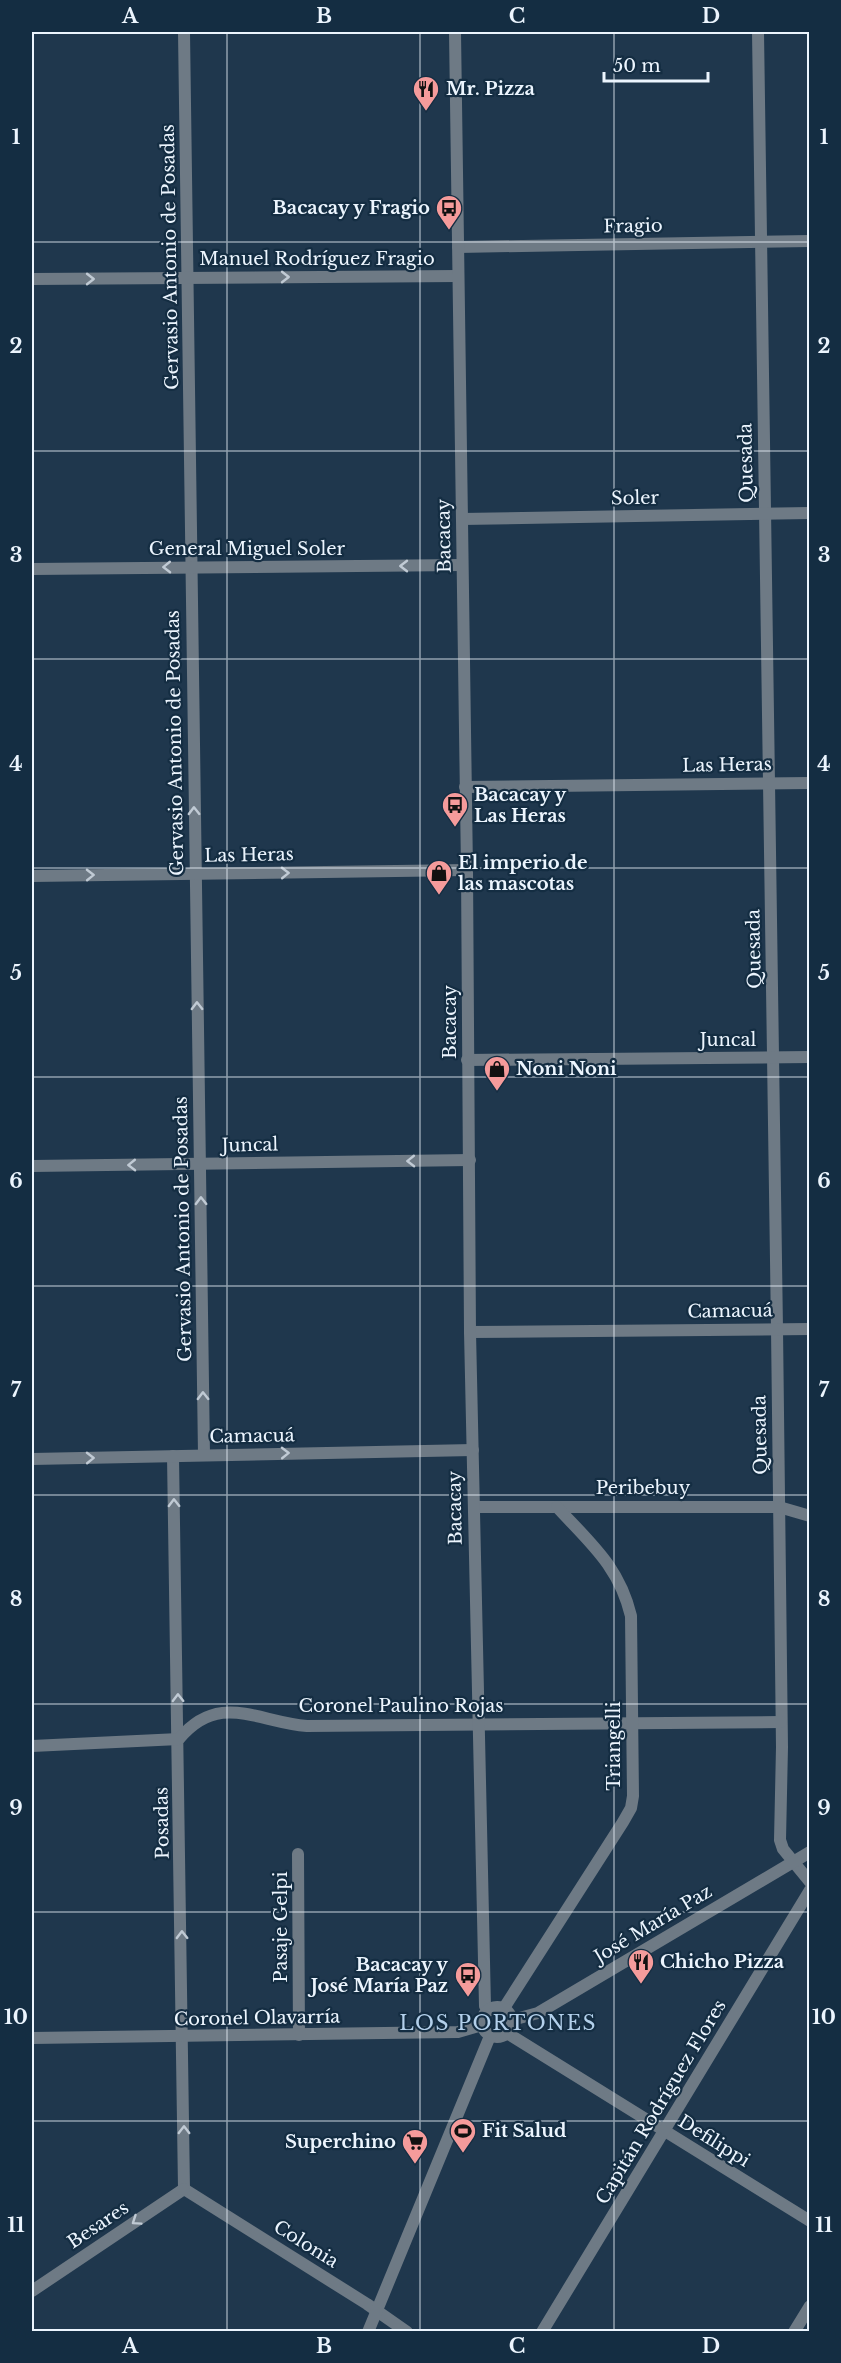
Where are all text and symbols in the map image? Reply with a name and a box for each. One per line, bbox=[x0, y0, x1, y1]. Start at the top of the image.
text: A bbox=[121, 4, 139, 28]
text: B bbox=[316, 4, 332, 28]
text: C bbox=[509, 4, 525, 28]
text: D bbox=[702, 4, 720, 28]
scale bar bbox=[604, 45, 708, 83]
text: 50 m bbox=[613, 55, 661, 77]
restaurant icon: Mr. Pizza bbox=[411, 74, 441, 112]
place label: Mr. Pizza bbox=[446, 78, 535, 100]
street label: Gervasio Antonio de Posadas bbox=[157, 124, 183, 390]
text: 1 bbox=[12, 125, 21, 149]
text: 1 bbox=[820, 125, 829, 149]
bus stop icon: Bacacay y Fragio bbox=[434, 193, 464, 231]
place label: Bacacay y Fragio bbox=[273, 197, 430, 219]
street label: Fragio bbox=[603, 214, 663, 238]
street label: Manuel Rodríguez Fragio bbox=[199, 248, 435, 270]
one-way arrow bbox=[280, 271, 289, 283]
one-way arrow bbox=[85, 273, 94, 285]
text: 2 bbox=[9, 334, 23, 358]
text: 2 bbox=[817, 334, 831, 358]
street label: Quesada bbox=[734, 423, 758, 503]
street label: Soler bbox=[611, 487, 660, 509]
street label: Bacacay bbox=[432, 498, 456, 573]
street label: General Miguel Soler bbox=[149, 538, 346, 560]
text: 3 bbox=[10, 543, 22, 567]
text: 3 bbox=[818, 543, 830, 567]
one-way arrow bbox=[399, 559, 408, 572]
one-way arrow bbox=[162, 561, 171, 573]
street label: Gervasio Antonio de Posadas bbox=[162, 610, 188, 876]
text: 4 bbox=[9, 752, 23, 776]
text: 4 bbox=[817, 752, 831, 776]
street label: Las Heras bbox=[682, 753, 772, 777]
place label: Bacacay y Las Heras bbox=[474, 784, 567, 827]
bus stop icon: Bacacay y Las Heras bbox=[440, 790, 470, 828]
one-way arrow bbox=[188, 807, 200, 816]
street label: Las Heras bbox=[204, 843, 294, 867]
place label: El imperio de las mascotas bbox=[458, 852, 588, 895]
shop icon: El imperio de las mascotas bbox=[424, 858, 454, 896]
one-way arrow bbox=[280, 866, 289, 879]
one-way arrow bbox=[85, 869, 94, 882]
street label: Quesada bbox=[742, 909, 766, 989]
text: 5 bbox=[10, 961, 22, 985]
text: 5 bbox=[818, 961, 830, 985]
street label: Bacacay bbox=[439, 984, 461, 1059]
one-way arrow bbox=[191, 1002, 204, 1011]
street label: Juncal bbox=[698, 1029, 756, 1051]
shop icon: Noni Noni bbox=[482, 1054, 512, 1092]
place label: Noni Noni bbox=[516, 1058, 617, 1080]
street label: Gervasio Antonio de Posadas bbox=[170, 1096, 196, 1362]
street label: Juncal bbox=[219, 1134, 279, 1157]
one-way arrow bbox=[407, 1154, 416, 1167]
one-way arrow bbox=[128, 1158, 137, 1171]
text: 6 bbox=[9, 1169, 23, 1193]
text: 6 bbox=[817, 1169, 831, 1193]
one-way arrow bbox=[195, 1197, 207, 1206]
street label: Camacuá bbox=[687, 1299, 773, 1323]
text: 7 bbox=[11, 1378, 22, 1402]
text: 7 bbox=[819, 1378, 830, 1402]
one-way arrow bbox=[197, 1392, 209, 1401]
street label: Quesada bbox=[748, 1395, 772, 1475]
street label: Camacuá bbox=[209, 1424, 295, 1448]
one-way arrow bbox=[280, 1447, 289, 1459]
one-way arrow bbox=[85, 1451, 94, 1464]
street label: Bacacay bbox=[443, 1470, 467, 1545]
street label: Peribebuy bbox=[596, 1477, 691, 1499]
one-way arrow bbox=[168, 1499, 180, 1508]
text: 8 bbox=[10, 1587, 22, 1611]
text: 8 bbox=[818, 1587, 830, 1611]
one-way arrow bbox=[172, 1694, 185, 1703]
street label: Coronel Paulino Rojas bbox=[298, 1695, 504, 1717]
street label: Triangelli bbox=[603, 1701, 625, 1791]
street label: Posadas bbox=[150, 1787, 174, 1859]
text: 9 bbox=[9, 1796, 23, 1820]
text: 9 bbox=[817, 1796, 831, 1820]
street label: Pasaje Gelpi bbox=[270, 1871, 292, 1983]
street label: José María Paz bbox=[588, 1880, 716, 1969]
one-way arrow bbox=[176, 1931, 188, 1940]
restaurant icon: Chicho Pizza bbox=[626, 1947, 656, 1985]
place label: Chicho Pizza bbox=[660, 1951, 785, 1973]
place label: Bacacay y José María Paz bbox=[307, 1954, 448, 1997]
bus stop icon: Bacacay y José María Paz bbox=[453, 1960, 483, 1998]
street label: Capitán Rodríguez Flores bbox=[591, 1996, 731, 2208]
text: 10 bbox=[4, 2005, 28, 2029]
text: 10 bbox=[812, 2005, 836, 2029]
street label: Coronel Olavarría bbox=[174, 2006, 340, 2030]
district label: LOS PORTONES bbox=[399, 2011, 597, 2035]
street label: Defilippi bbox=[674, 2110, 754, 2172]
sports icon: Fit Salud bbox=[448, 2116, 478, 2154]
place label: Fit Salud bbox=[482, 2120, 567, 2142]
one-way arrow bbox=[178, 2126, 190, 2135]
supermarket icon: Superchino bbox=[400, 2127, 430, 2165]
place label: Superchino bbox=[285, 2131, 396, 2153]
street label: Besares bbox=[63, 2197, 133, 2253]
text: 11 bbox=[7, 2213, 25, 2237]
text: 11 bbox=[815, 2213, 833, 2237]
one-way arrow bbox=[131, 2214, 142, 2225]
street label: Colonia bbox=[269, 2216, 343, 2273]
text: A bbox=[121, 2334, 139, 2358]
text: B bbox=[316, 2334, 332, 2358]
text: C bbox=[509, 2334, 525, 2358]
text: D bbox=[702, 2334, 720, 2358]

